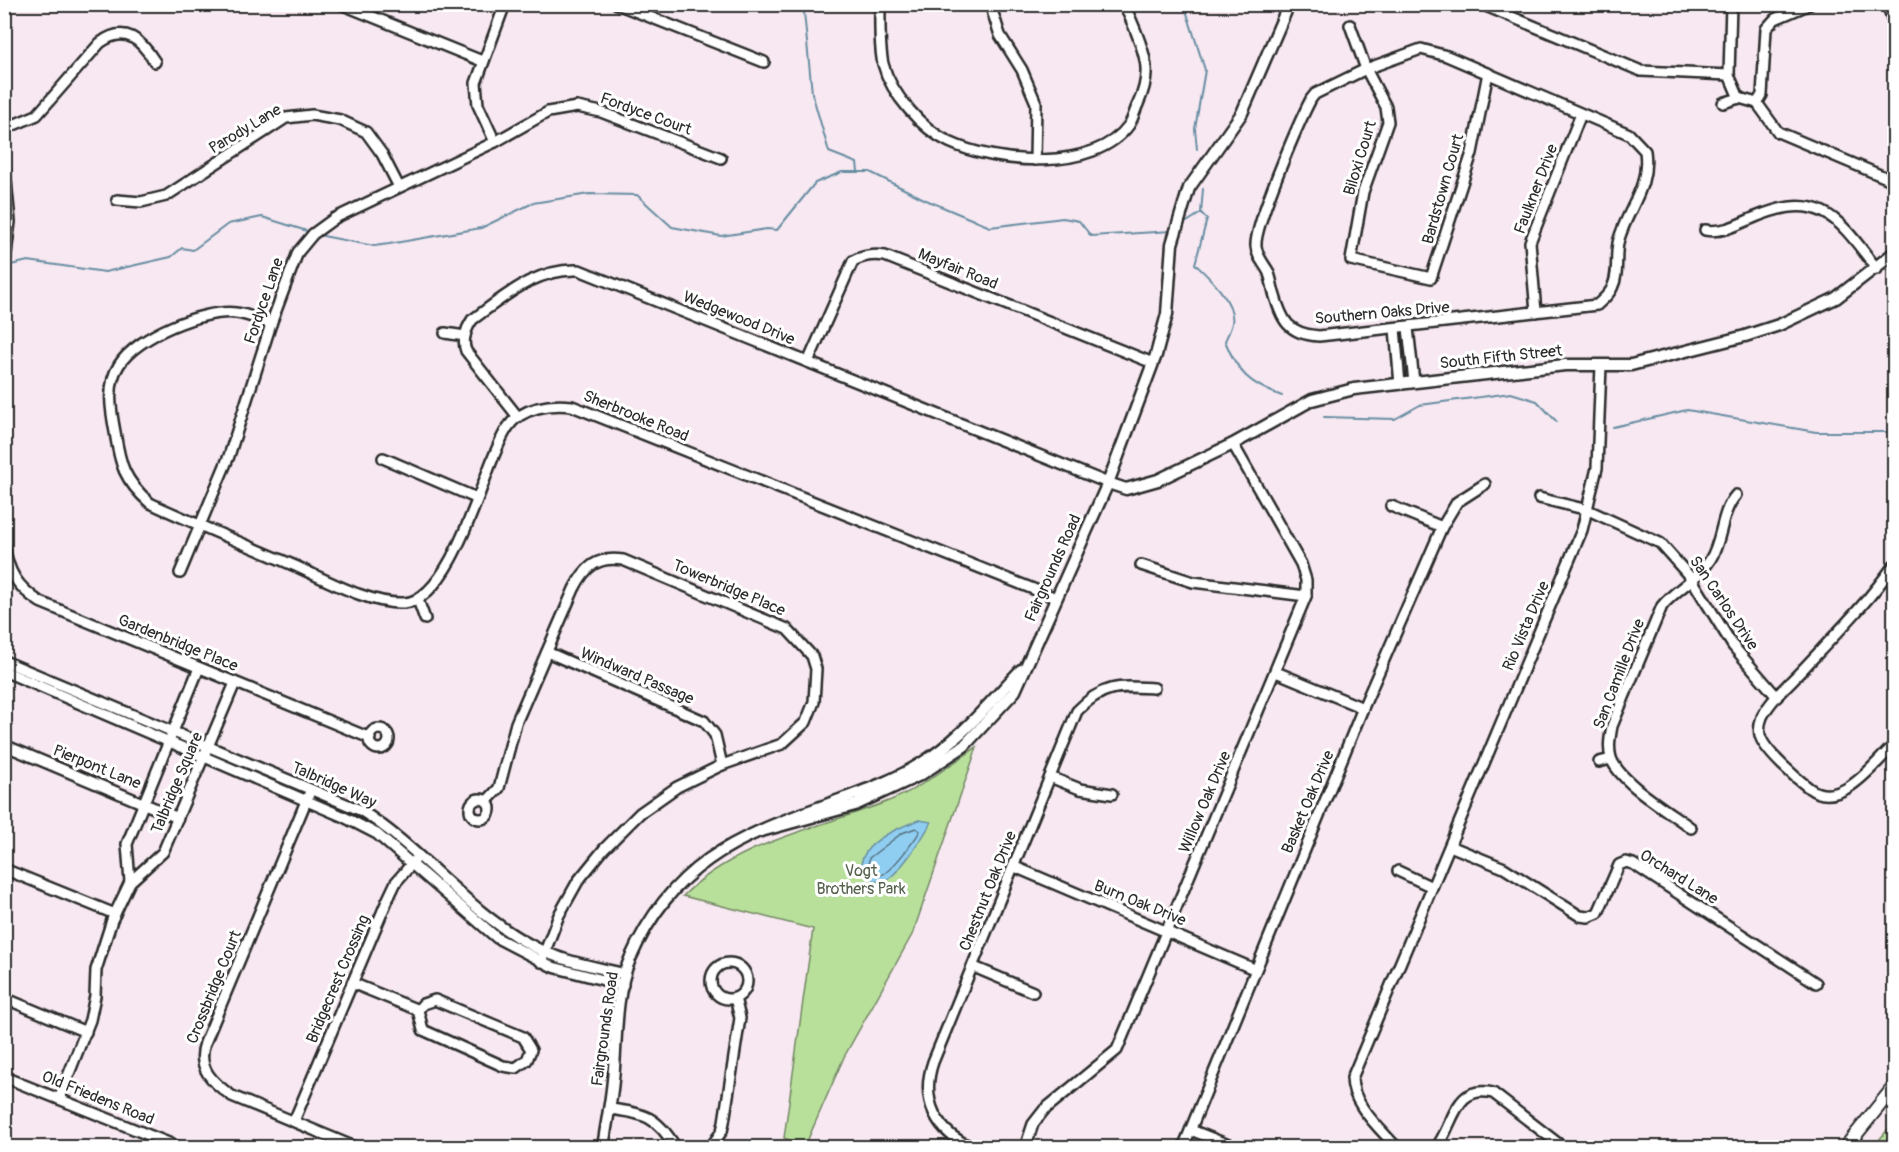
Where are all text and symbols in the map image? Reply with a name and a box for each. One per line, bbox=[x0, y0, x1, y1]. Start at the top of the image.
street label: Fordyce Court bbox=[598, 88, 695, 140]
street label: Parody Lane bbox=[205, 100, 285, 158]
street label: Biloxi Court bbox=[1339, 118, 1381, 198]
street label: Bardstown Court bbox=[1418, 131, 1468, 246]
street label: Faulkner Drive bbox=[1510, 141, 1562, 237]
street label: Mayfair Road bbox=[915, 244, 1001, 294]
street label: Fordyce Lane bbox=[240, 255, 288, 347]
street label: Wedgewood Drive bbox=[680, 286, 798, 350]
street label: Southern Oaks Drive bbox=[1314, 297, 1450, 329]
street label: South Fifth Street bbox=[1439, 341, 1564, 373]
street label: Sherbrooke Road bbox=[580, 386, 692, 446]
street label: Fairgrounds Road bbox=[1020, 511, 1086, 625]
street label: San Carlos Drive bbox=[1685, 552, 1763, 654]
street label: Towerbridge Place bbox=[670, 555, 789, 621]
street label: Rio Vista Drive bbox=[1498, 578, 1554, 674]
street label: Gardenbridge Place bbox=[115, 610, 241, 676]
street label: San Camille Drive bbox=[1589, 616, 1649, 732]
street label: Windward Passage bbox=[577, 643, 697, 709]
street label: Talbridge Square bbox=[147, 729, 207, 837]
street label: Pierpont Lane bbox=[50, 740, 144, 794]
street label: Basket Oak Drive bbox=[1277, 747, 1339, 857]
street label: Willow Oak Drive bbox=[1175, 748, 1235, 856]
street label: Talbridge Way bbox=[289, 757, 380, 813]
street label: Chestnut Oak Drive bbox=[955, 828, 1021, 954]
street label: Orchard Lane bbox=[1636, 845, 1722, 909]
park label: Vogt Brothers Park bbox=[816, 861, 906, 899]
street label: Burn Oak Drive bbox=[1091, 876, 1189, 931]
street label: Bridgecrest Crossing bbox=[302, 912, 374, 1046]
street label: Crossbridge Court bbox=[182, 927, 246, 1047]
street label: Fairgrounds Road bbox=[587, 970, 623, 1088]
street label: Old Friedens Road bbox=[39, 1066, 157, 1130]

